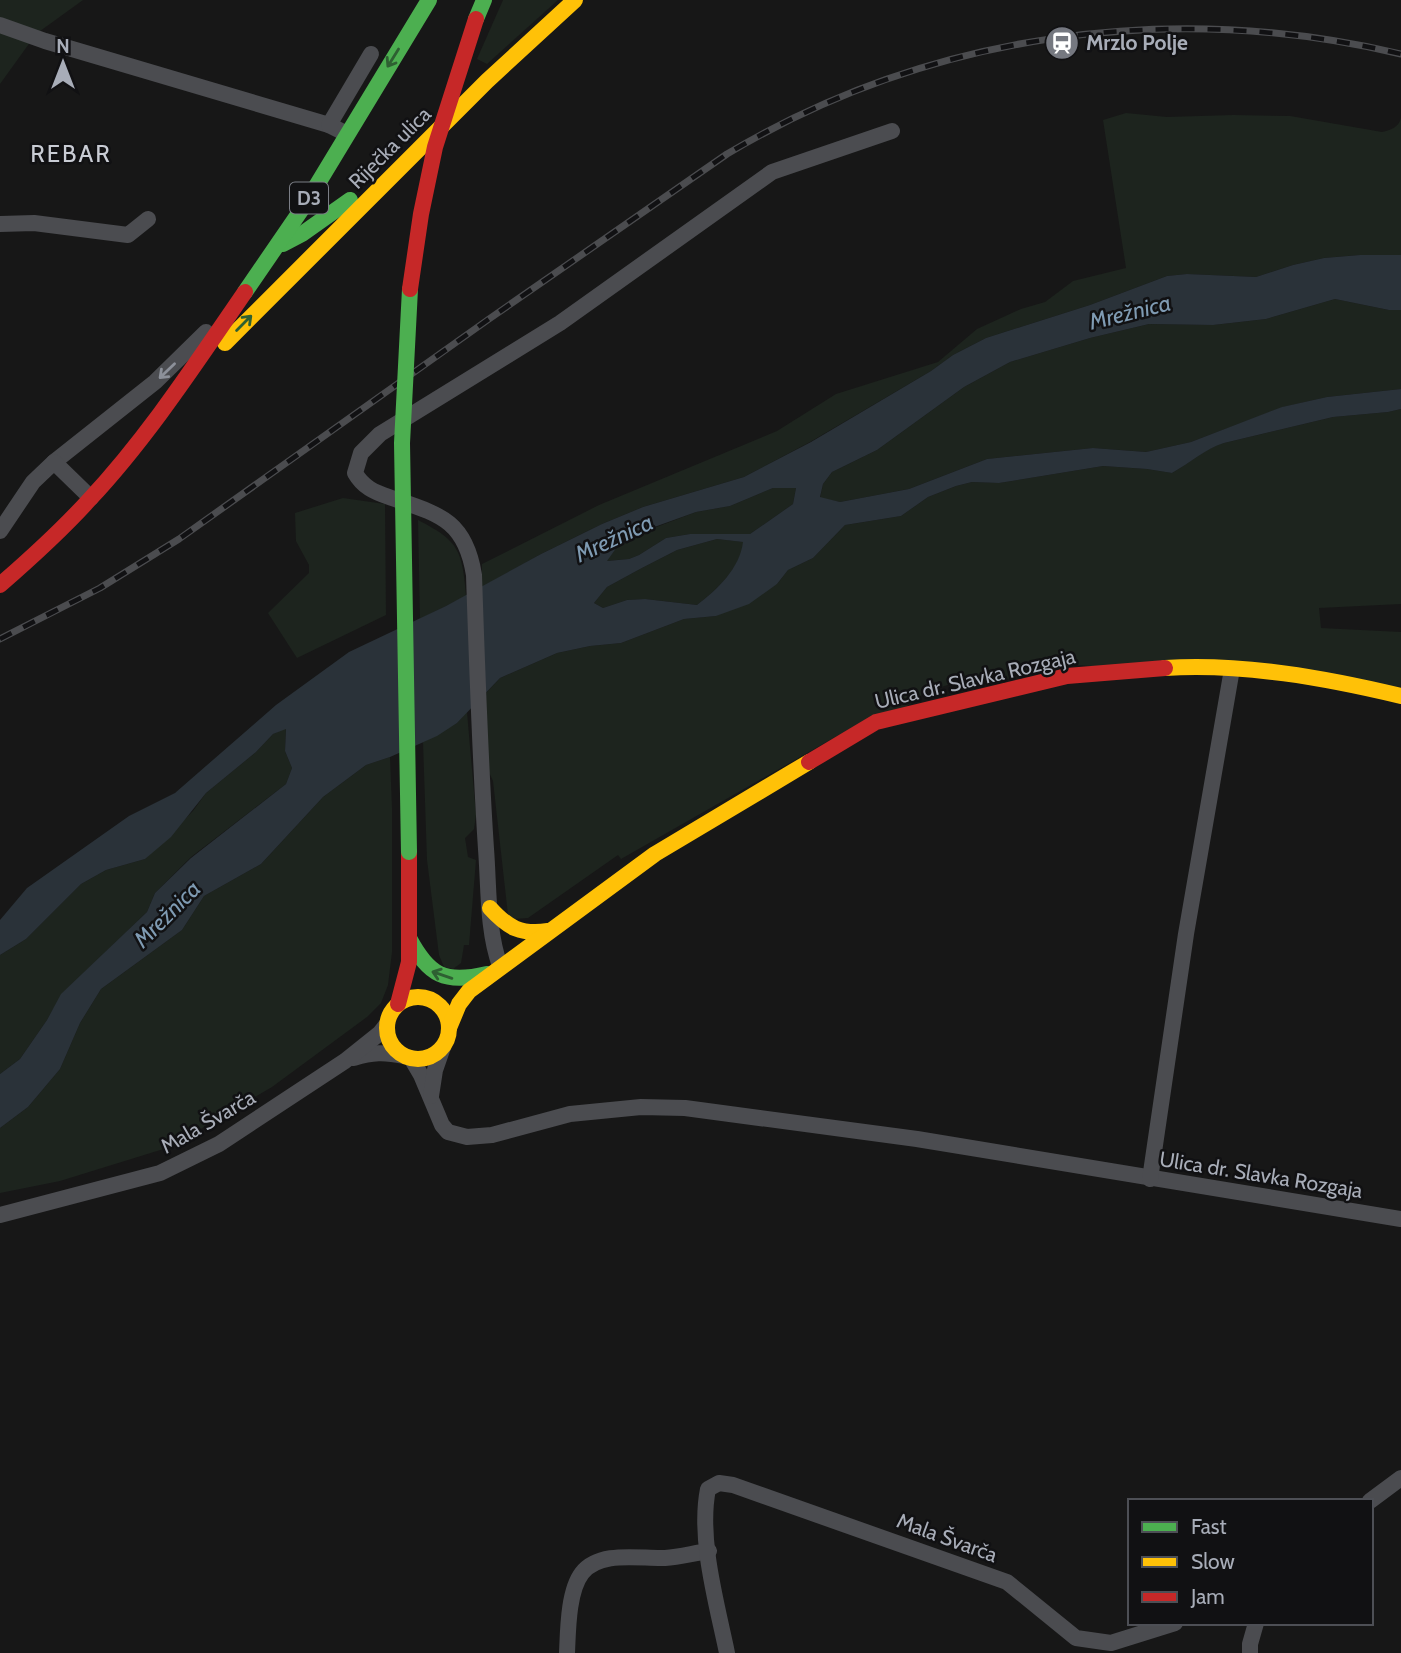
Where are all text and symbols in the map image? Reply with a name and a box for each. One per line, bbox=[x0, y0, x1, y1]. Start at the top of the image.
station icon: Mrzlo Polje bbox=[1043, 24, 1081, 62]
north arrow bbox=[28, 28, 98, 98]
place label: Mrzlo Polje bbox=[1086, 30, 1188, 55]
text: N bbox=[56, 35, 70, 58]
one-way arrow bbox=[386, 48, 400, 68]
street label: Riječka ulica bbox=[343, 101, 437, 195]
district label: REBAR bbox=[30, 139, 112, 168]
road number: D3 bbox=[290, 182, 328, 214]
water label: Mrežnica bbox=[1085, 288, 1174, 336]
one-way arrow bbox=[236, 315, 253, 332]
one-way arrow bbox=[159, 362, 176, 379]
water label: Mrežnica bbox=[569, 508, 658, 569]
street label: Ulica dr. Slavka Rozgaja bbox=[872, 643, 1078, 715]
water label: Mrežnica bbox=[127, 875, 206, 954]
one-way arrow bbox=[432, 968, 454, 980]
street label: Mala Švarča bbox=[156, 1084, 260, 1159]
street label: Ulica dr. Slavka Rozgaja bbox=[1158, 1146, 1364, 1204]
legend bbox=[1128, 1499, 1373, 1625]
street label: Mala Švarča bbox=[893, 1508, 1001, 1567]
text: Fast bbox=[1191, 1514, 1227, 1539]
text: Slow bbox=[1191, 1549, 1235, 1574]
text: Jam bbox=[1190, 1584, 1225, 1609]

